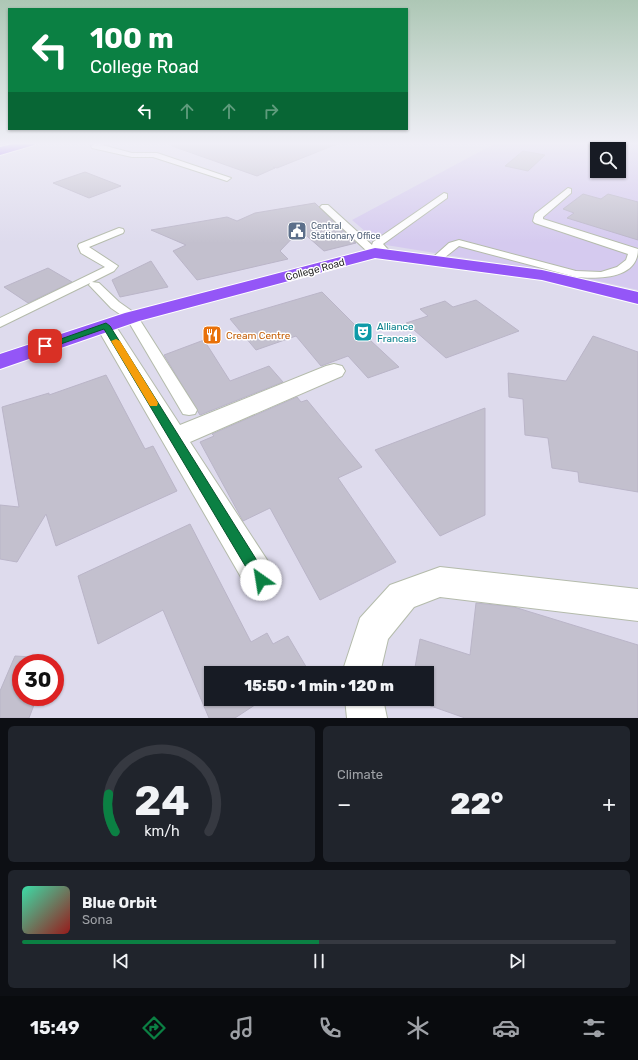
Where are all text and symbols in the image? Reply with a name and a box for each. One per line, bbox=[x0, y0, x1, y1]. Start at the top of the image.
text: 100 m bbox=[90, 22, 174, 55]
icon: left bbox=[24, 24, 76, 76]
text: College Road bbox=[90, 56, 199, 78]
icon: left bbox=[134, 100, 156, 122]
icon: ahead bbox=[176, 100, 198, 122]
icon: ahead bbox=[218, 100, 240, 122]
icon: right bbox=[260, 100, 282, 122]
map controls bbox=[590, 142, 626, 178]
button: search bbox=[590, 142, 626, 178]
public building icon: Central Stationary Office bbox=[286, 220, 308, 242]
place label: Central Stationary Office bbox=[311, 221, 381, 241]
street label: College Road bbox=[284, 256, 346, 284]
theatre icon: Alliance Francais bbox=[352, 321, 374, 343]
place label: Alliance Francais bbox=[377, 321, 417, 345]
restaurant icon: Cream Centre bbox=[201, 324, 223, 346]
pin bbox=[28, 329, 62, 363]
place label: Cream Centre bbox=[226, 330, 291, 342]
icon: arrive bbox=[34, 335, 56, 357]
position arrow bbox=[240, 559, 282, 601]
speed limit sign: 30 bbox=[12, 654, 64, 706]
text: 15:50 · 1 min · 120 m bbox=[244, 677, 394, 695]
text: Climate bbox=[337, 767, 383, 782]
text: 24 bbox=[134, 776, 189, 825]
text: 22° bbox=[450, 786, 503, 822]
text: − bbox=[337, 791, 351, 818]
text: + bbox=[602, 791, 616, 818]
text: km/h bbox=[144, 823, 179, 840]
text: Blue Orbit bbox=[82, 894, 157, 912]
text: Sona bbox=[82, 912, 113, 927]
icon: previous bbox=[110, 950, 132, 972]
icon: pause bbox=[308, 950, 330, 972]
icon: next bbox=[506, 950, 528, 972]
icon: directions bbox=[140, 1014, 168, 1042]
icon: music bbox=[228, 1014, 256, 1042]
icon: phone bbox=[316, 1014, 344, 1042]
icon: climate bbox=[404, 1014, 432, 1042]
icon: car bbox=[492, 1014, 520, 1042]
icon: filters bbox=[580, 1014, 608, 1042]
text: 15:49 bbox=[30, 1017, 80, 1039]

